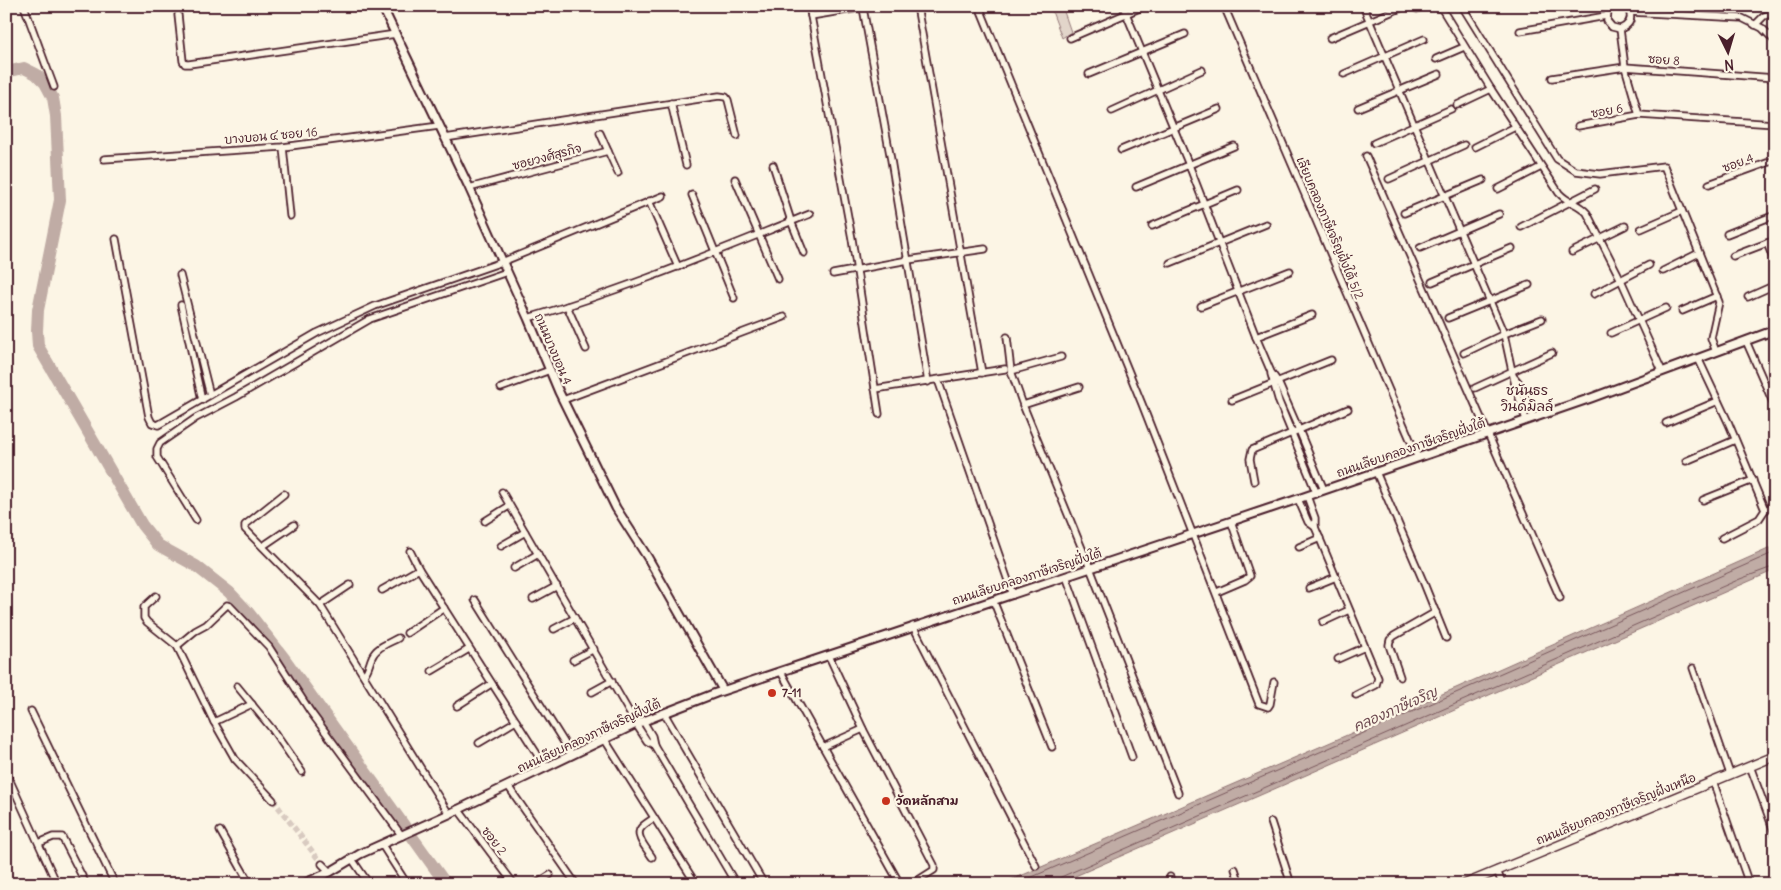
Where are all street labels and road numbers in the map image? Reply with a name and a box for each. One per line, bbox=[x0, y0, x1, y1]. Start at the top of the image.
street label: ซอย 8 bbox=[1647, 51, 1681, 68]
street label: ซอย 6 bbox=[1590, 100, 1624, 121]
street label: บางบอน ๔ ซอย 16 bbox=[224, 124, 318, 147]
street label: ซอยวงศ์สุรกิจ bbox=[511, 140, 584, 175]
street label: ซอย 4 bbox=[1720, 150, 1756, 175]
street label: เลียบคลองภาษีเจริญฝั่งใต้ 5/2 bbox=[1294, 153, 1370, 302]
street label: ถนนบางบอน 4 bbox=[532, 311, 575, 387]
street label: ถนนเลียบคลองภาษีเจริญฝั่งใต้ bbox=[1334, 413, 1487, 480]
street label: ถนนเลียบคลองภาษีเจริญฝั่งใต้ bbox=[949, 543, 1104, 608]
street label: ถนนเลียบคลองภาษีเจริญฝั่งใต้ bbox=[514, 693, 663, 775]
street label: ถนนเลียบคลองภาษีเจริญฝั่งเหนือ bbox=[1533, 767, 1698, 848]
street label: ซอย 2 bbox=[479, 823, 510, 858]

